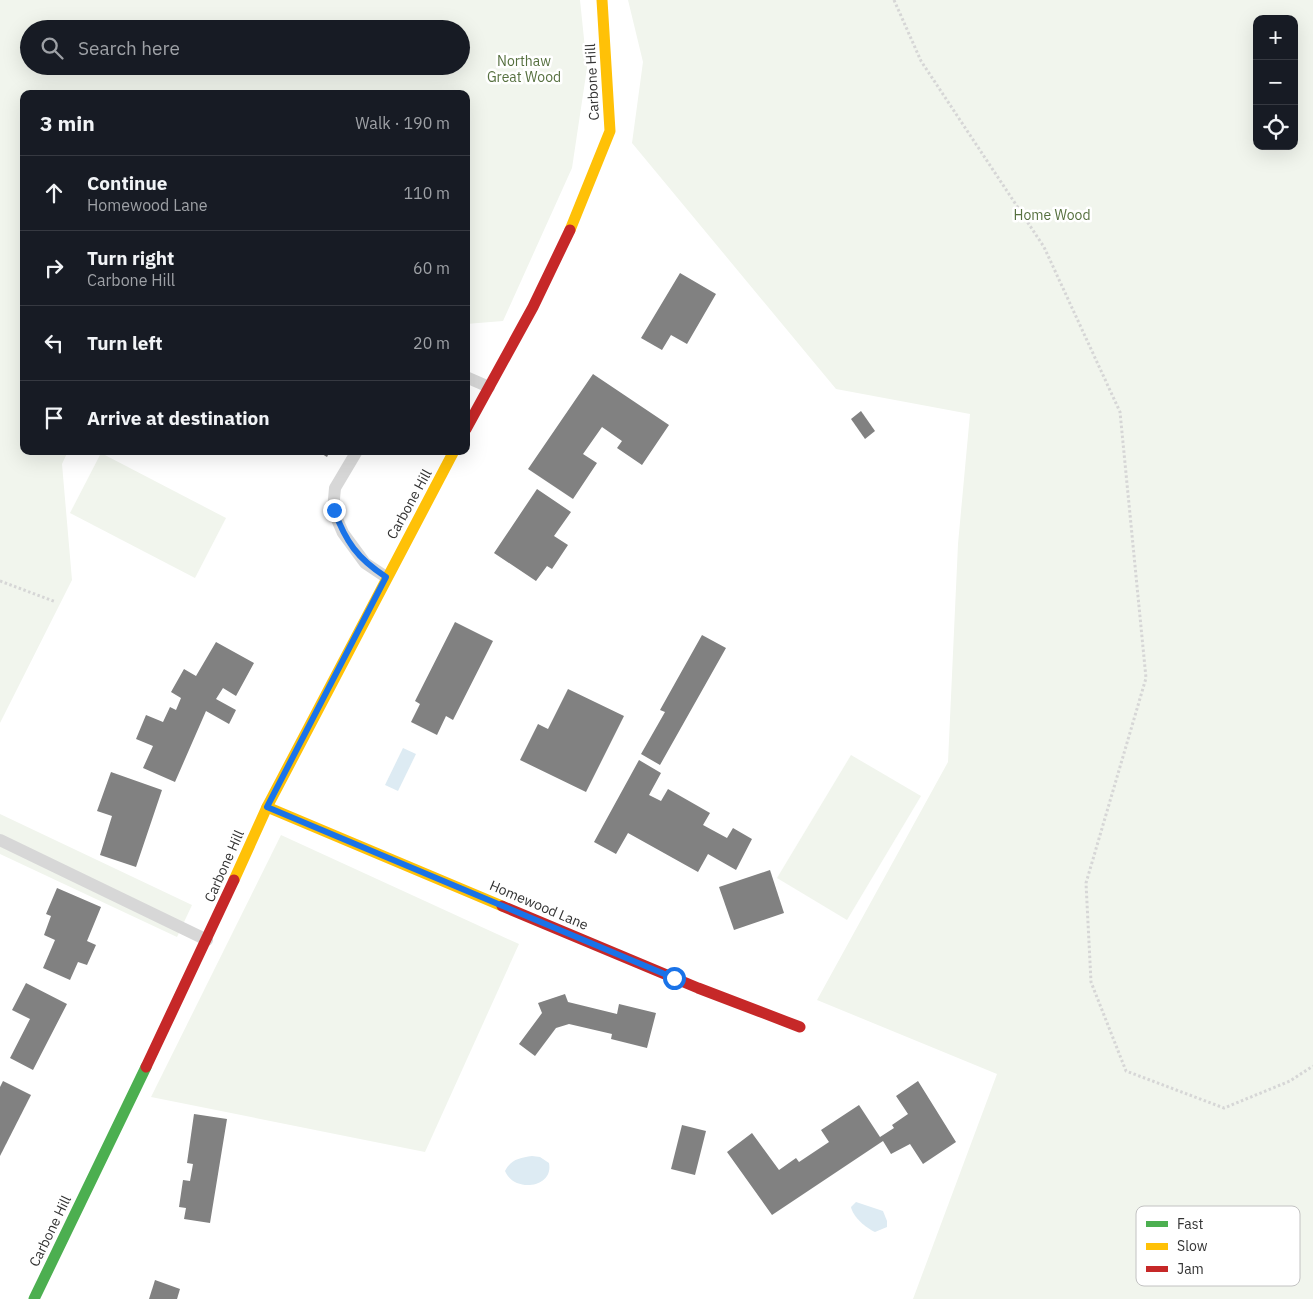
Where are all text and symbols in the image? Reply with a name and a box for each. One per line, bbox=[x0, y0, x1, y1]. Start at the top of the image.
map controls bbox=[1253, 15, 1298, 150]
button: + bbox=[1253, 15, 1298, 60]
search box bbox=[20, 20, 470, 75]
icon: search bbox=[38, 34, 66, 62]
text: Search here bbox=[78, 36, 180, 60]
street label: Carbone Hill bbox=[581, 43, 603, 121]
park label: Northaw Great Wood bbox=[487, 52, 561, 86]
button: − bbox=[1253, 60, 1298, 105]
button: locate bbox=[1253, 105, 1298, 150]
text: 3 min bbox=[40, 109, 95, 137]
text: Walk · 190 m bbox=[355, 113, 450, 133]
text: Continue bbox=[87, 171, 167, 195]
icon: ahead bbox=[40, 179, 68, 207]
text: 110 m bbox=[403, 183, 450, 203]
text: Homewood Lane bbox=[87, 195, 208, 215]
park label: Home Wood bbox=[1013, 206, 1091, 224]
text: Turn right bbox=[87, 246, 174, 270]
icon: right bbox=[40, 254, 68, 282]
text: 60 m bbox=[413, 258, 450, 278]
text: Carbone Hill bbox=[87, 270, 175, 290]
icon: left bbox=[40, 329, 68, 357]
text: Turn left bbox=[87, 331, 163, 355]
text: 20 m bbox=[413, 333, 450, 353]
icon: arrive bbox=[40, 404, 68, 432]
text: Arrive at destination bbox=[87, 406, 270, 430]
street label: Carbone Hill bbox=[382, 466, 436, 542]
route end bbox=[323, 499, 346, 522]
street label: Carbone Hill bbox=[200, 827, 248, 905]
street label: Homewood Lane bbox=[487, 876, 591, 934]
route start bbox=[663, 967, 686, 990]
street label: Carbone Hill bbox=[25, 1192, 75, 1270]
legend bbox=[1136, 1206, 1300, 1286]
text: Fast bbox=[1177, 1215, 1203, 1233]
text: Slow bbox=[1177, 1237, 1208, 1255]
text: Jam bbox=[1177, 1260, 1204, 1278]

